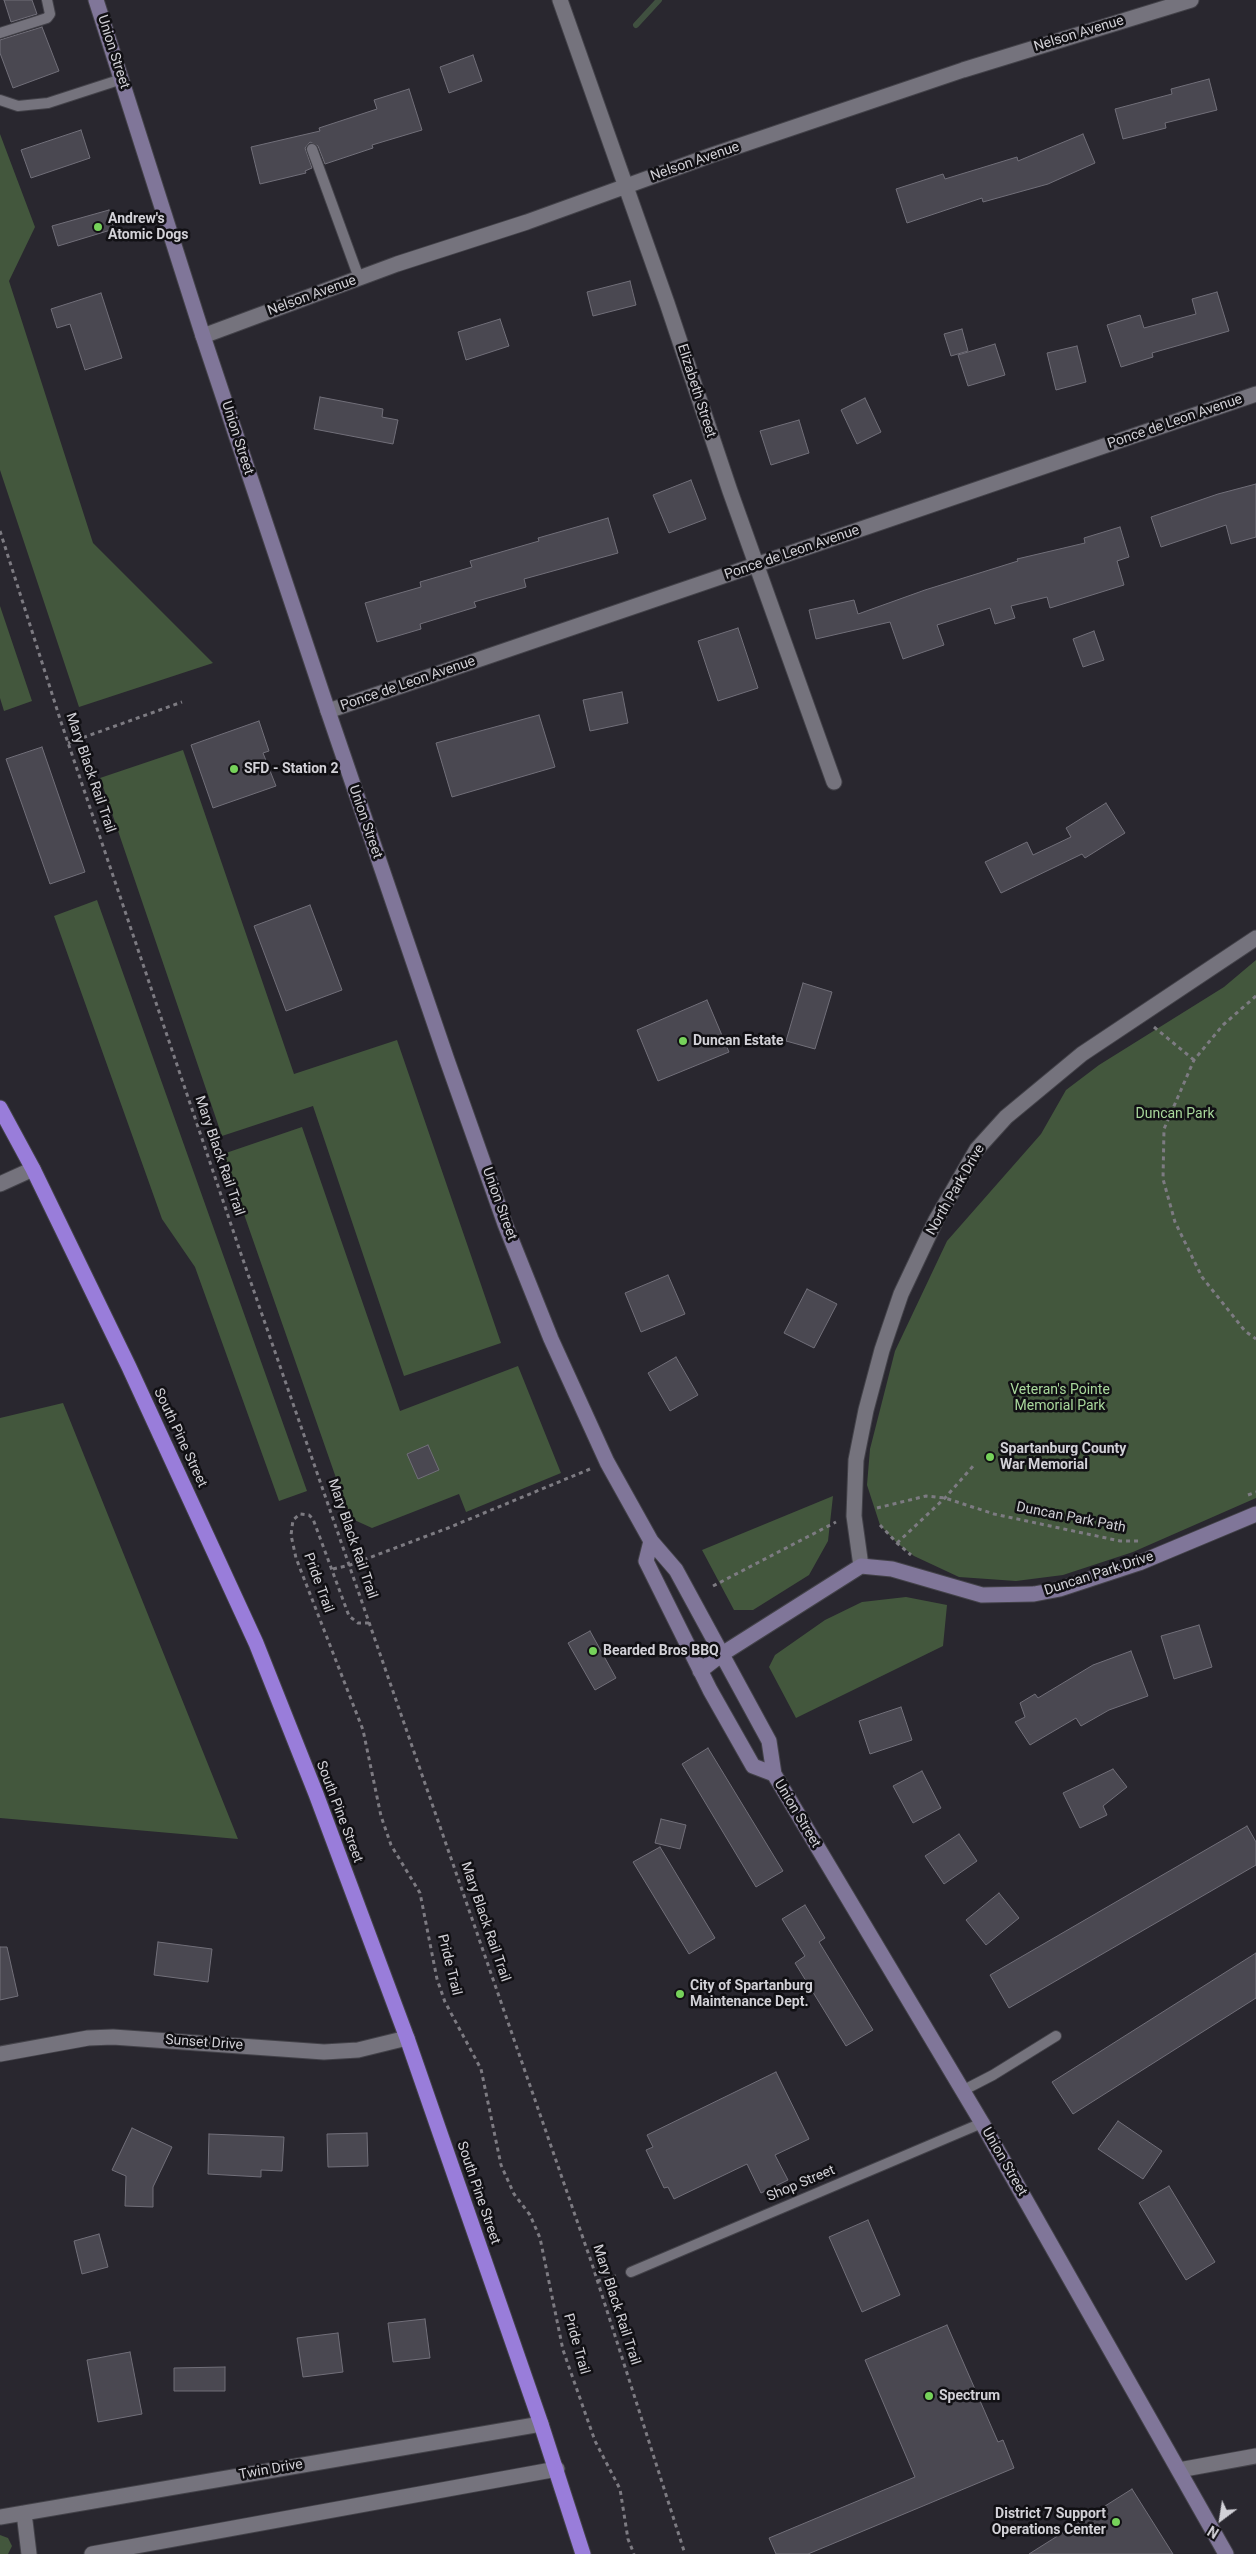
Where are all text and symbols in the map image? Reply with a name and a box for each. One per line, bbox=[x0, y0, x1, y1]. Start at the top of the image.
street label: Nelson Avenue bbox=[1032, 12, 1126, 56]
street label: Union Street bbox=[93, 13, 133, 91]
street label: Nelson Avenue bbox=[648, 139, 742, 185]
place label: Andrew's Atomic Dogs bbox=[108, 211, 189, 243]
marker: Andrew's Atomic Dogs bbox=[92, 221, 104, 233]
street label: Nelson Avenue bbox=[265, 272, 359, 320]
street label: Elizabeth Street bbox=[673, 342, 719, 440]
street label: Ponce de Leon Avenue bbox=[1105, 391, 1245, 453]
street label: Union Street bbox=[217, 399, 257, 477]
street label: Ponce de Leon Avenue bbox=[722, 522, 862, 584]
street label: Ponce de Leon Avenue bbox=[338, 653, 478, 715]
street label: Mary Black Rail Trail bbox=[62, 711, 118, 835]
place label: SFD - Station 2 bbox=[244, 761, 338, 777]
marker: SFD - Station 2 bbox=[228, 763, 240, 775]
street label: Union Street bbox=[345, 783, 385, 861]
place label: Duncan Estate bbox=[693, 1033, 783, 1049]
marker: Duncan Estate bbox=[677, 1035, 689, 1047]
street label: Mary Black Rail Trail bbox=[191, 1094, 247, 1218]
park label: Duncan Park bbox=[1136, 1106, 1214, 1122]
street label: North Park Drive bbox=[923, 1142, 989, 1238]
street label: Union Street bbox=[478, 1165, 520, 1243]
park label: Veteran's Pointe Memorial Park bbox=[1010, 1382, 1110, 1414]
street label: South Pine Street bbox=[150, 1386, 210, 1490]
place label: Spartanburg County War Memorial bbox=[1000, 1441, 1126, 1474]
marker: Spartanburg County War Memorial bbox=[984, 1451, 996, 1463]
street label: Mary Black Rail Trail bbox=[324, 1477, 380, 1601]
street label: Duncan Park Path bbox=[1015, 1499, 1127, 1537]
street label: Duncan Park Drive bbox=[1042, 1548, 1156, 1600]
street label: Pride Trail bbox=[299, 1551, 337, 1615]
place label: Bearded Bros BBQ bbox=[603, 1643, 719, 1659]
marker: Bearded Bros BBQ bbox=[587, 1645, 599, 1657]
street label: South Pine Street bbox=[312, 1759, 366, 1865]
street label: Union Street bbox=[770, 1777, 824, 1851]
street label: Mary Black Rail Trail bbox=[457, 1860, 513, 1984]
street label: Pride Trail bbox=[433, 1933, 465, 1997]
place label: City of Spartanburg Maintenance Dept. bbox=[690, 1978, 813, 2010]
marker: City of Spartanburg Maintenance Dept. bbox=[674, 1988, 686, 2000]
street label: Sunset Drive bbox=[165, 2032, 243, 2054]
street label: Union Street bbox=[978, 2125, 1030, 2199]
street label: South Pine Street bbox=[453, 2139, 503, 2247]
street label: Shop Street bbox=[764, 2162, 838, 2206]
street label: Mary Black Rail Trail bbox=[589, 2243, 643, 2367]
street label: Pride Trail bbox=[559, 2312, 593, 2376]
place label: Spectrum bbox=[939, 2388, 1000, 2404]
marker: Spectrum bbox=[923, 2390, 935, 2402]
street label: Twin Drive bbox=[238, 2456, 304, 2484]
north arrow bbox=[1196, 2494, 1246, 2544]
place label: District 7 Support Operations Center bbox=[992, 2506, 1106, 2538]
marker: District 7 Support Operations Center bbox=[1110, 2516, 1122, 2528]
text: N bbox=[1205, 2522, 1222, 2541]

